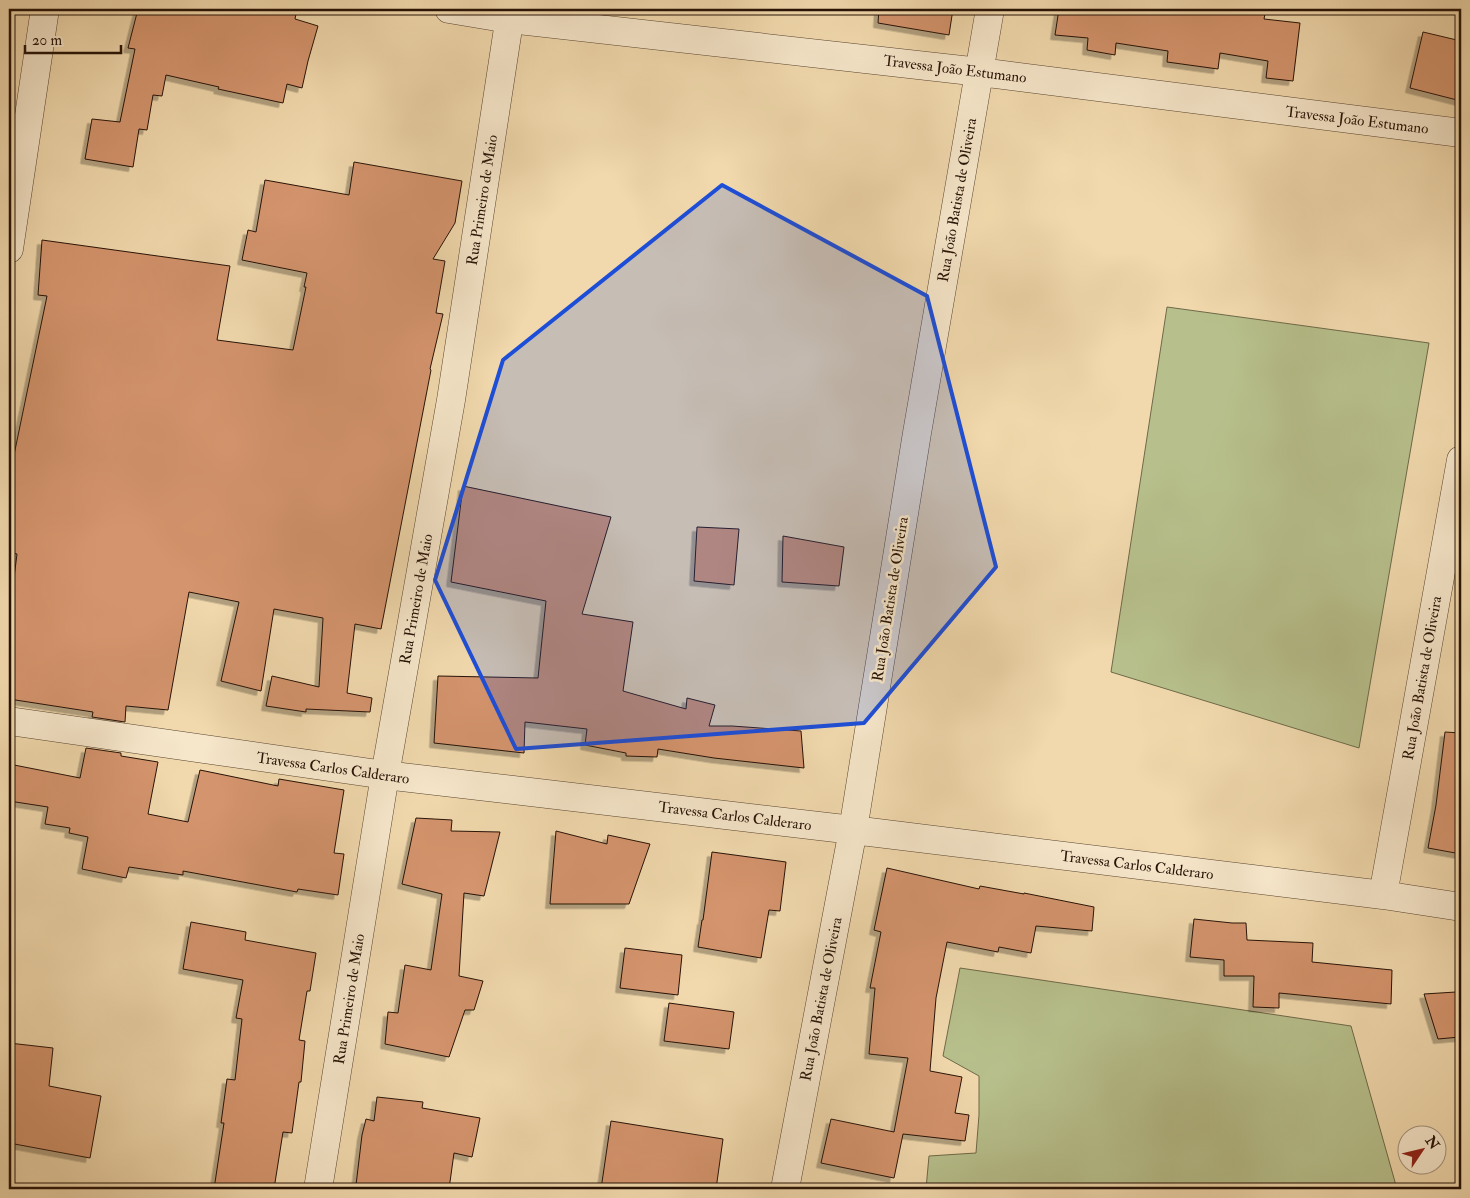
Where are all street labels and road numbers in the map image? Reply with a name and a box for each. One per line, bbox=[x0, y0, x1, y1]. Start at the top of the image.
street label: Travessa João Estumano bbox=[882, 51, 1028, 89]
street label: Travessa João Estumano bbox=[1284, 102, 1430, 140]
street label: Rua João Batista de Oliveira bbox=[934, 116, 982, 284]
street label: Rua Primeiro de Maio bbox=[463, 133, 502, 267]
street label: Rua João Batista de Oliveira bbox=[868, 515, 914, 683]
street label: Rua Primeiro de Maio bbox=[396, 532, 437, 666]
street label: Rua João Batista de Oliveira bbox=[1399, 594, 1447, 762]
street label: Travessa Carlos Calderaro bbox=[255, 748, 411, 789]
street label: Travessa Carlos Calderaro bbox=[657, 798, 813, 835]
street label: Travessa Carlos Calderaro bbox=[1059, 847, 1215, 884]
street label: Rua João Batista de Oliveira bbox=[796, 915, 848, 1083]
street label: Rua Primeiro de Maio bbox=[330, 932, 369, 1066]

